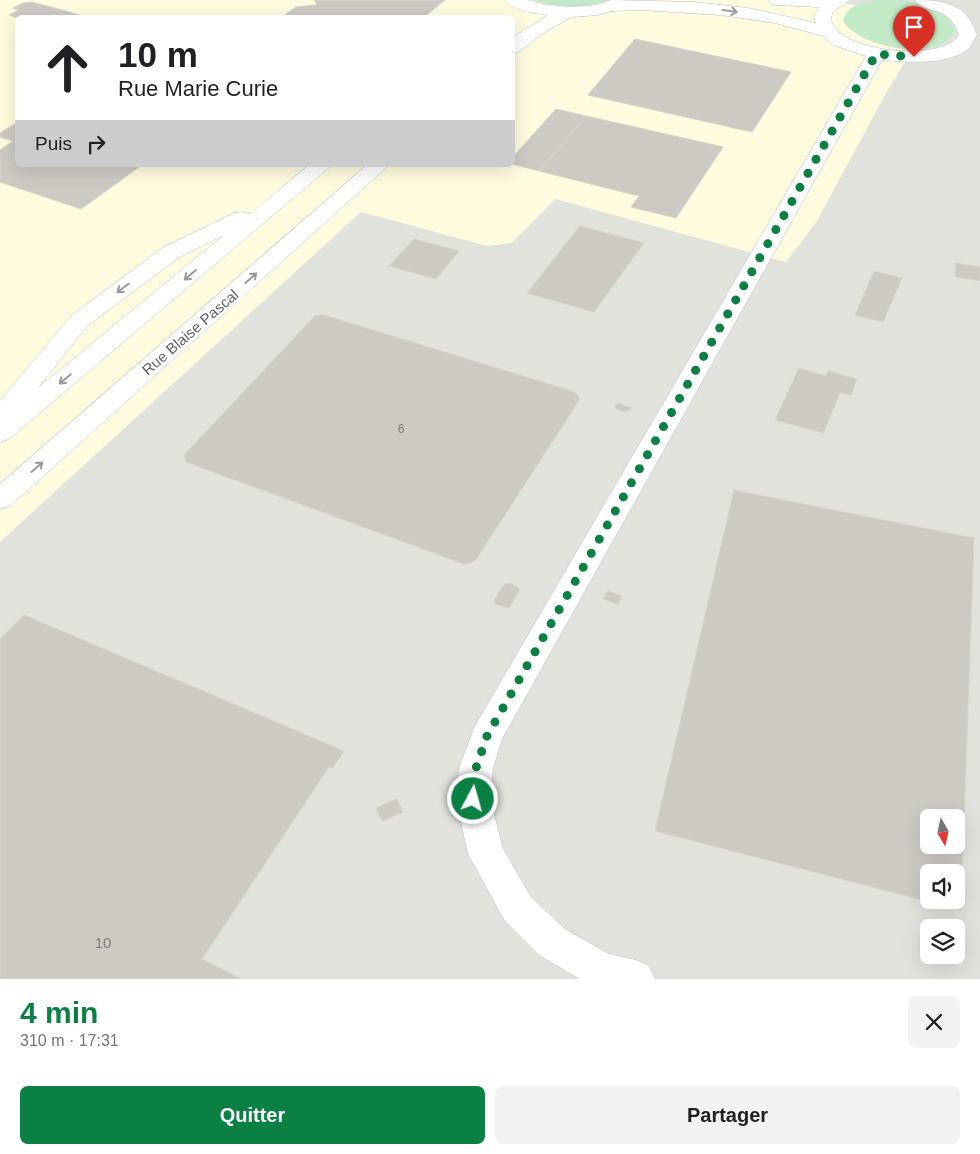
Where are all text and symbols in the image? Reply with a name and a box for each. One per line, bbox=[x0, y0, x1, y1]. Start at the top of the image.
one-way arrow bbox=[722, 6, 738, 16]
pin bbox=[893, 6, 935, 57]
icon: arrive bbox=[900, 13, 928, 41]
icon: ahead bbox=[35, 35, 100, 100]
text: 10 m bbox=[118, 35, 198, 74]
text: Rue Marie Curie bbox=[118, 76, 278, 101]
icon: right bbox=[82, 130, 110, 158]
text: Puis bbox=[35, 133, 72, 154]
one-way arrow bbox=[184, 269, 197, 280]
one-way arrow bbox=[244, 272, 257, 284]
one-way arrow bbox=[117, 283, 130, 294]
street label: Rue Blaise Pascal bbox=[138, 286, 242, 378]
one-way arrow bbox=[59, 373, 72, 384]
house number: 6 bbox=[398, 422, 405, 436]
one-way arrow bbox=[30, 461, 43, 472]
position arrow bbox=[446, 772, 498, 824]
north arrow bbox=[920, 809, 965, 854]
map controls bbox=[920, 809, 965, 964]
button: sound bbox=[920, 864, 965, 909]
button: layers bbox=[920, 919, 965, 964]
house number: 10 bbox=[95, 934, 111, 951]
text: 4 min bbox=[20, 996, 98, 1029]
button: close bbox=[908, 996, 960, 1048]
text: 310 m · 17:31 bbox=[20, 1032, 119, 1049]
button: Quitter bbox=[20, 1086, 485, 1144]
button: Partager bbox=[495, 1086, 960, 1144]

